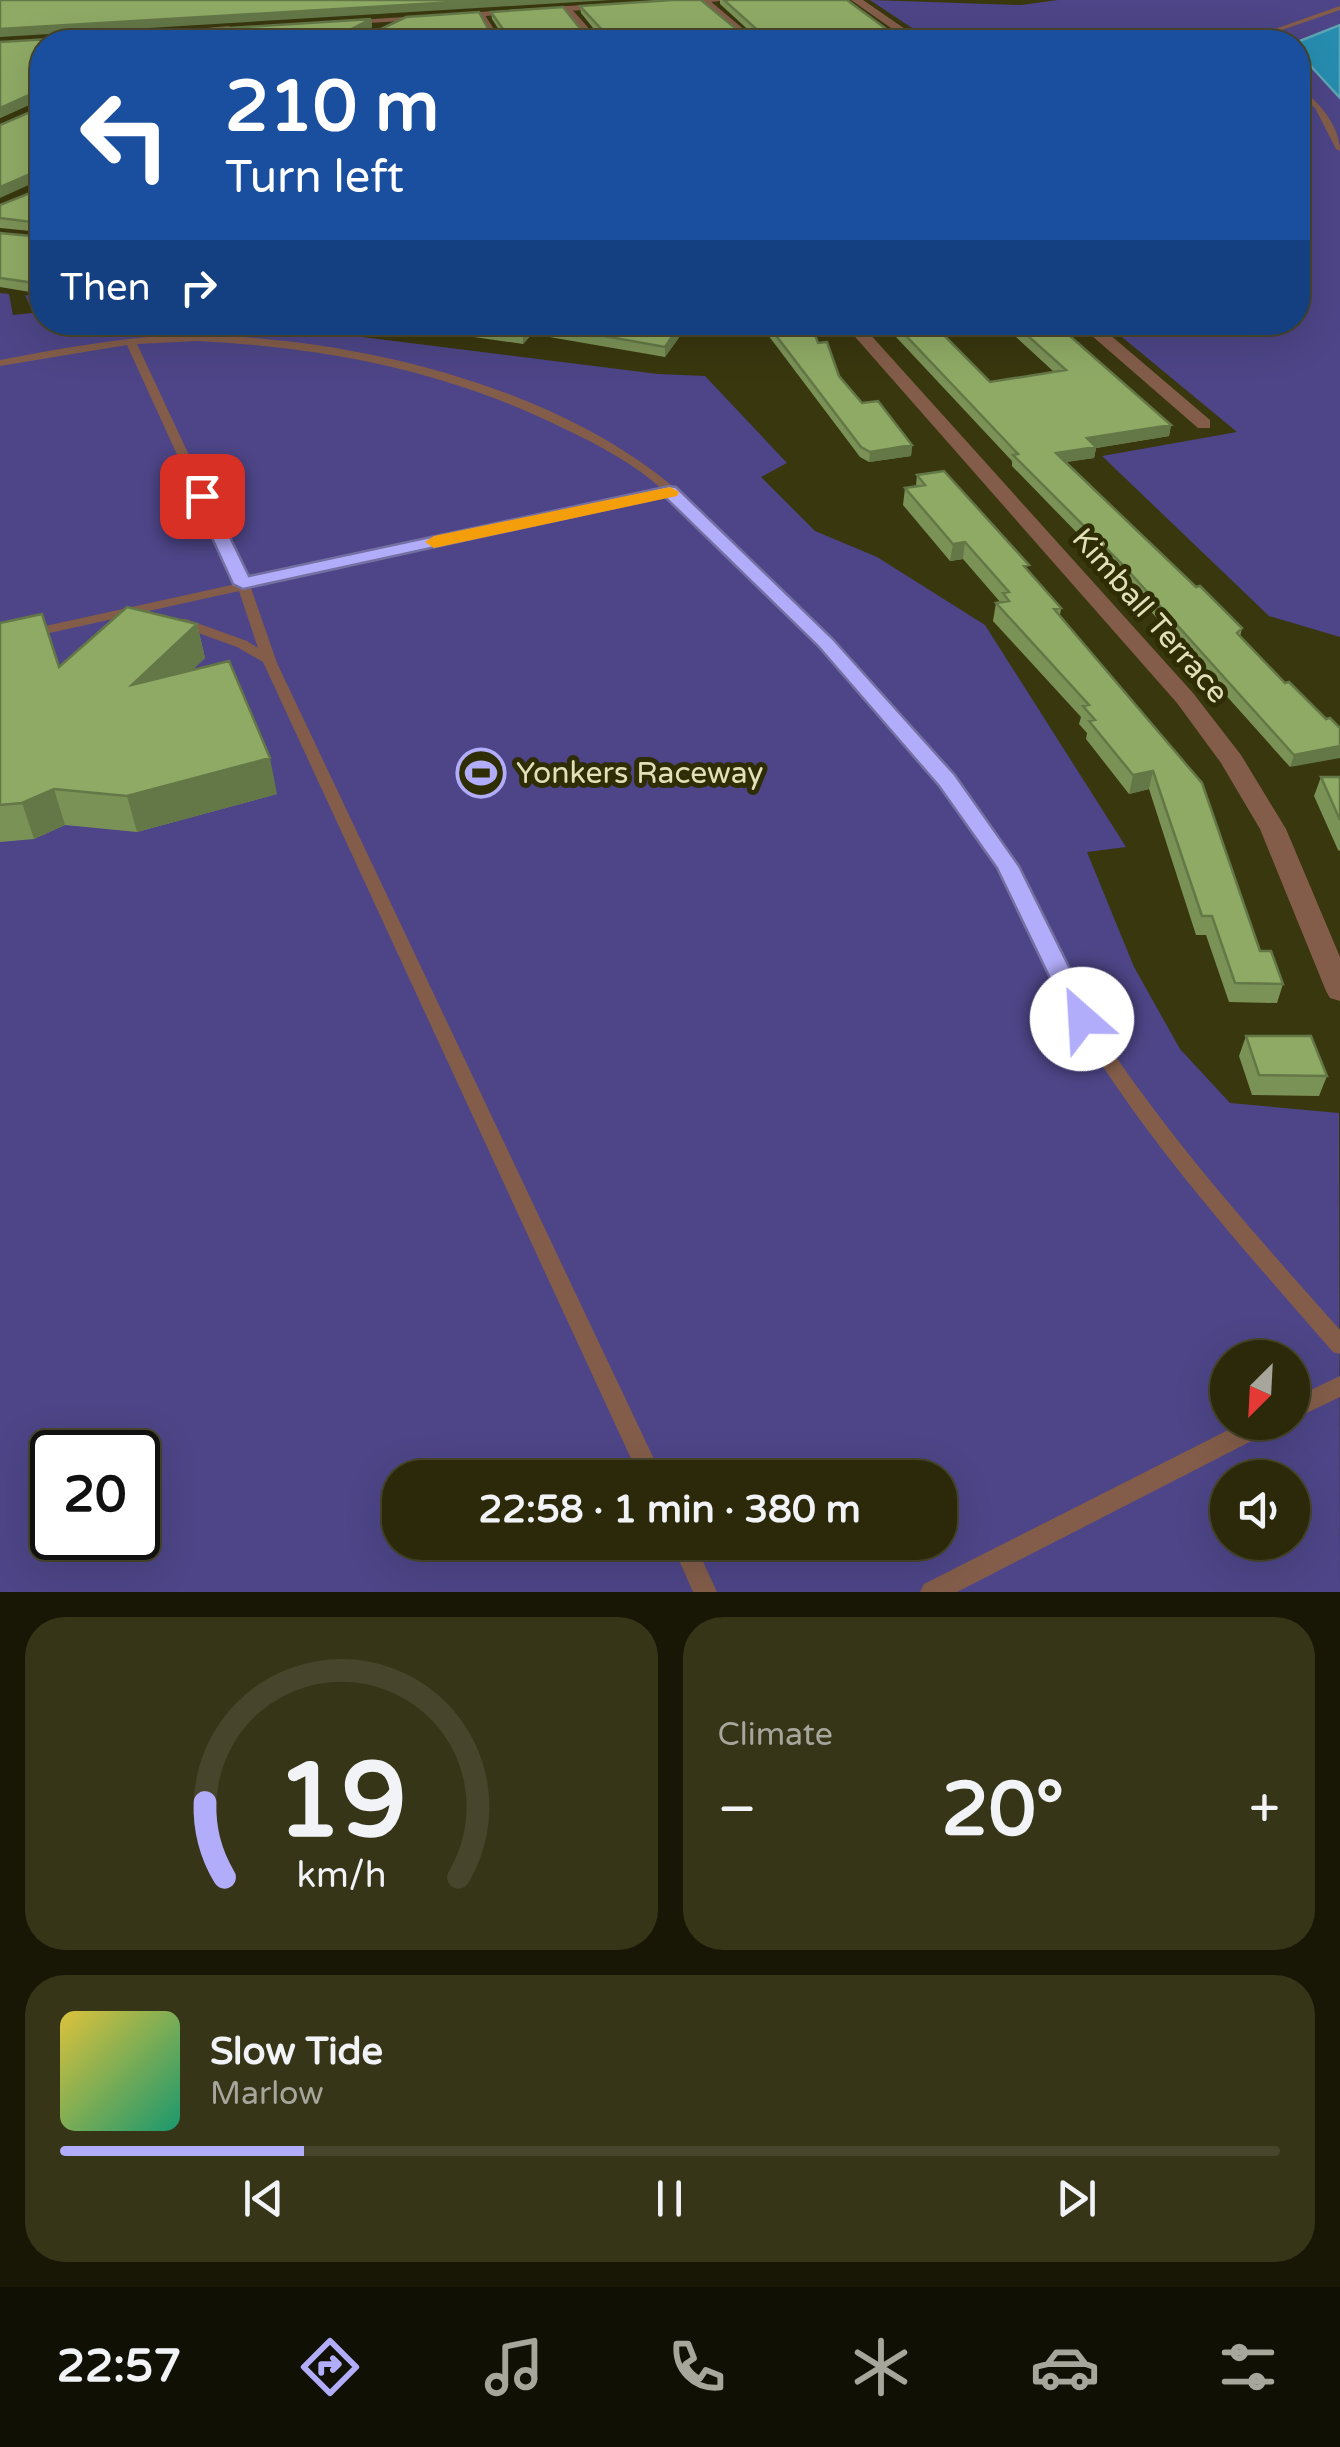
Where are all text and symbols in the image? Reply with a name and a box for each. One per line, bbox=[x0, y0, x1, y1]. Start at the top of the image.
text: 210 m bbox=[225, 66, 439, 150]
icon: left bbox=[60, 70, 190, 200]
text: Turn left bbox=[225, 151, 404, 205]
icon: right bbox=[171, 260, 226, 315]
text: Then bbox=[60, 265, 151, 311]
pin bbox=[160, 454, 245, 539]
icon: arrive bbox=[175, 469, 230, 524]
street label: Kimball Terrace bbox=[1064, 521, 1236, 711]
sports icon: Yonkers Raceway bbox=[455, 747, 507, 799]
place label: Yonkers Raceway bbox=[516, 755, 763, 792]
position arrow bbox=[1030, 967, 1134, 1071]
north arrow bbox=[1210, 1340, 1310, 1440]
map controls bbox=[1210, 1340, 1310, 1560]
speed limit sign: 20 bbox=[30, 1430, 160, 1560]
button: sound bbox=[1210, 1460, 1310, 1560]
text: 22:58 · 1 min · 380 m bbox=[478, 1487, 861, 1533]
text: Climate bbox=[718, 1716, 833, 1754]
text: 19 bbox=[276, 1740, 407, 1865]
text: 20° bbox=[942, 1765, 1064, 1855]
text: − bbox=[718, 1777, 757, 1843]
text: + bbox=[1249, 1777, 1280, 1843]
text: km/h bbox=[296, 1854, 386, 1897]
text: Slow Tide bbox=[210, 2029, 383, 2075]
text: Marlow bbox=[210, 2075, 324, 2113]
icon: previous bbox=[236, 2171, 291, 2226]
icon: pause bbox=[642, 2171, 697, 2226]
icon: next bbox=[1049, 2171, 1104, 2226]
icon: directions bbox=[295, 2332, 365, 2402]
icon: music bbox=[479, 2332, 549, 2402]
icon: phone bbox=[662, 2332, 732, 2402]
icon: climate bbox=[846, 2332, 916, 2402]
icon: car bbox=[1030, 2332, 1100, 2402]
icon: filters bbox=[1213, 2332, 1283, 2402]
text: 22:57 bbox=[57, 2340, 182, 2394]

